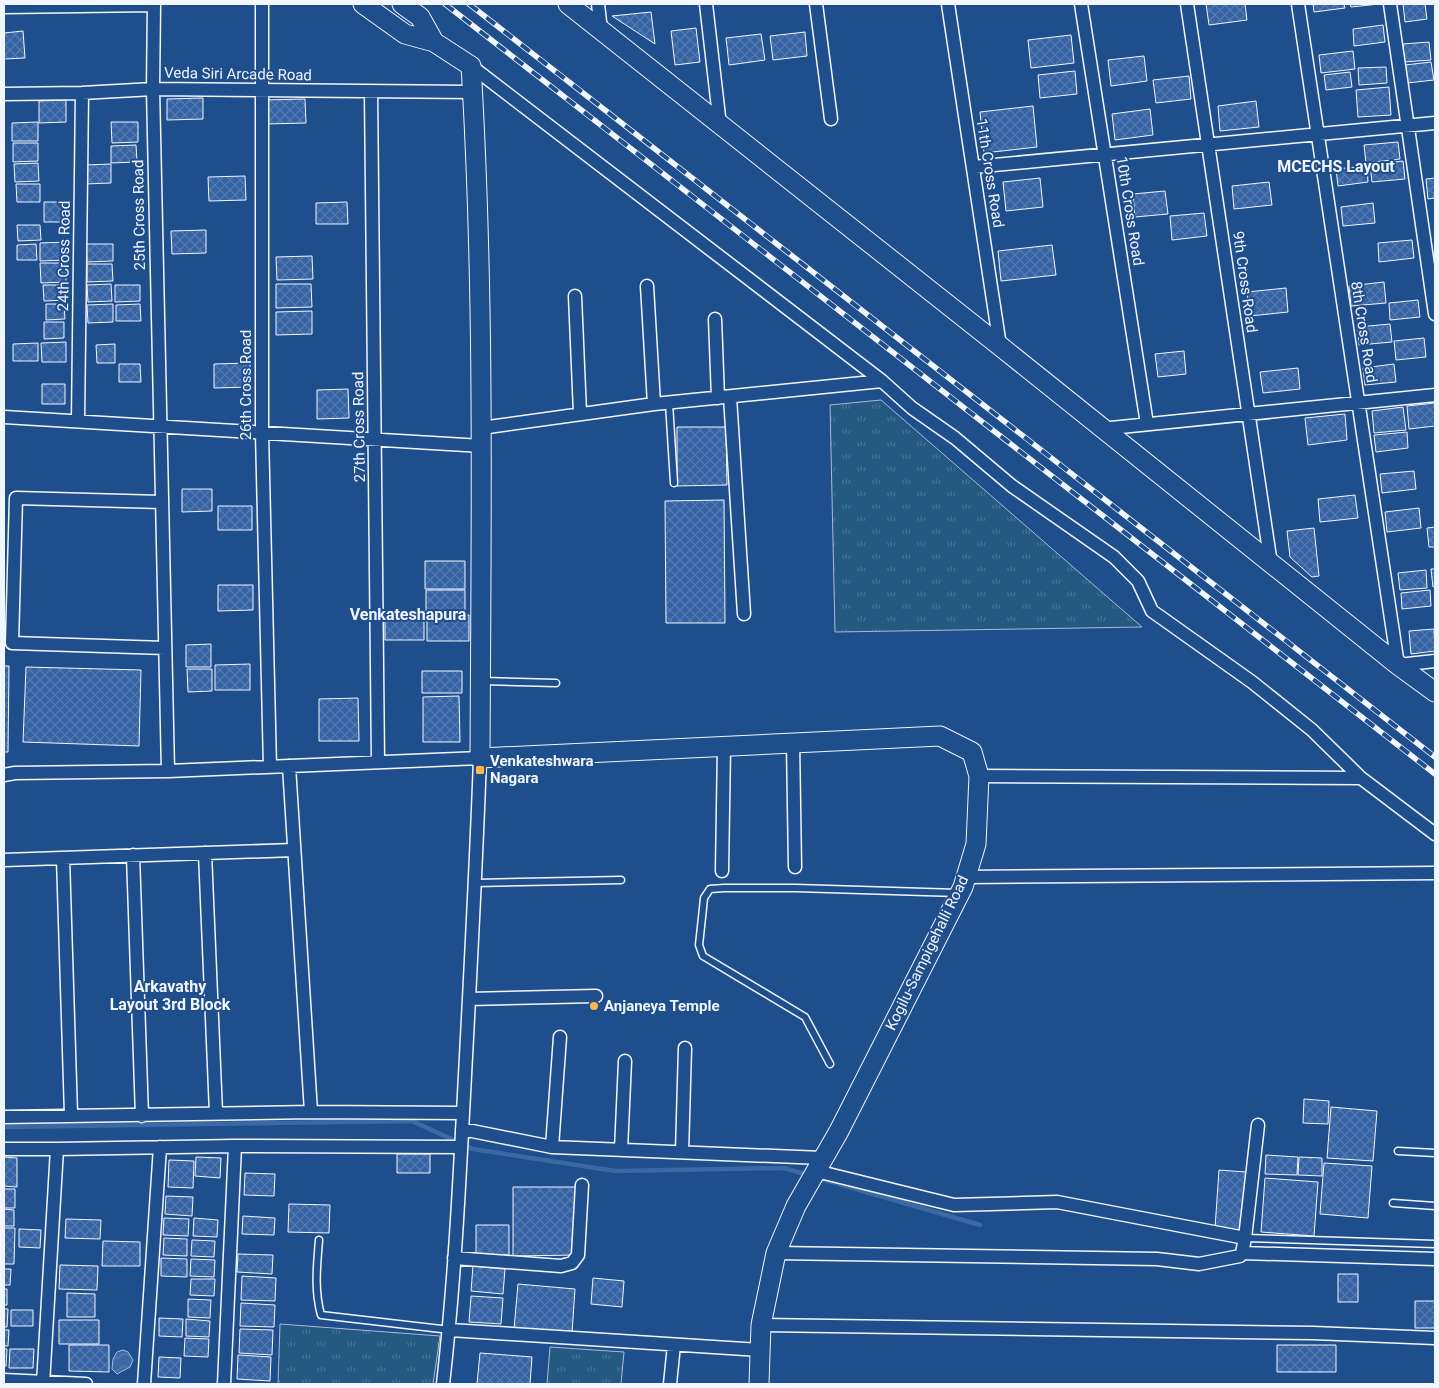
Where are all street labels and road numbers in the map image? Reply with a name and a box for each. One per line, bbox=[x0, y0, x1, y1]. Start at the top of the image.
street label: Veda Siri Arcade Road bbox=[164, 64, 312, 84]
street label: 11th Cross Road bbox=[972, 117, 1008, 229]
street label: 10th Cross Road bbox=[1112, 155, 1148, 267]
street label: 25th Cross Road bbox=[129, 160, 149, 270]
street label: 24th Cross Road bbox=[54, 201, 74, 311]
street label: 9th Cross Road bbox=[1229, 230, 1261, 334]
street label: 8th Cross Road bbox=[1347, 280, 1381, 384]
street label: 26th Cross Road bbox=[237, 330, 255, 440]
street label: 27th Cross Road bbox=[349, 372, 369, 482]
street label: Kogilu-Sampigehalli Road bbox=[882, 873, 972, 1033]

